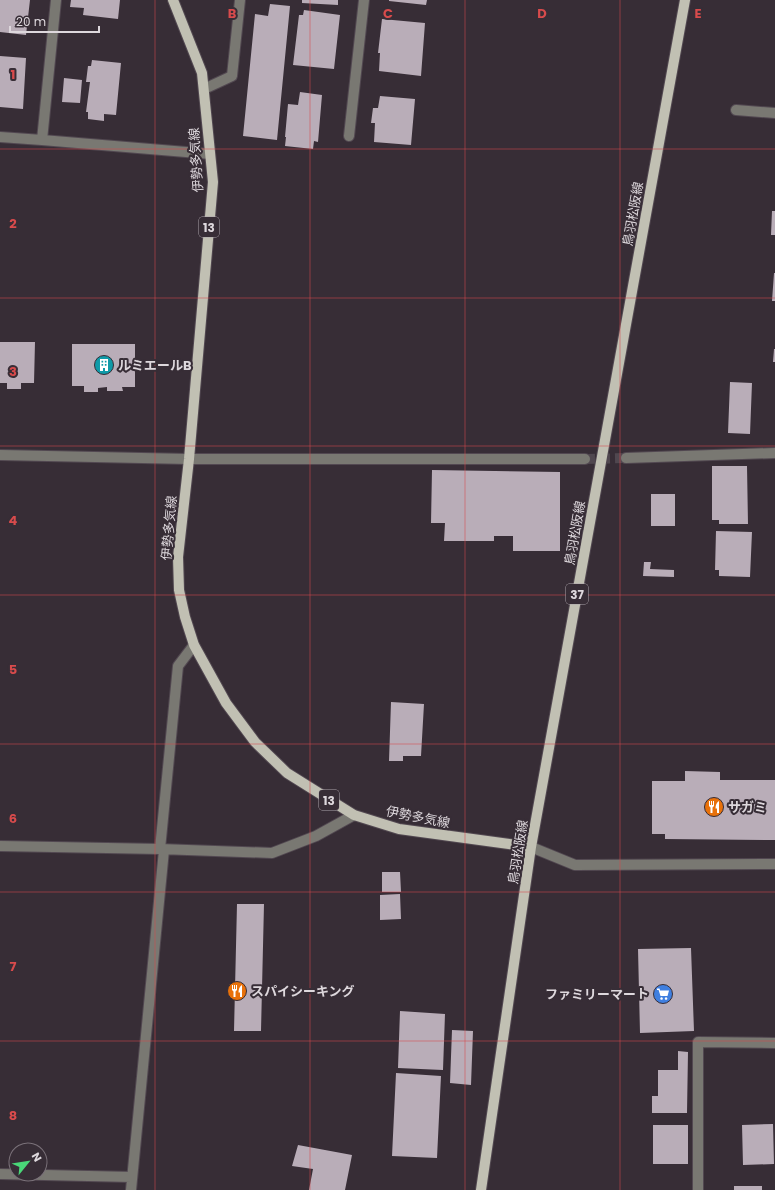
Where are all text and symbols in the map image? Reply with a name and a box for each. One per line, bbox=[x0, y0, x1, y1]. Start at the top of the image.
text: B bbox=[228, 4, 237, 23]
text: C bbox=[383, 4, 393, 23]
text: D bbox=[537, 4, 547, 23]
text: E bbox=[694, 4, 702, 23]
scale bar bbox=[10, 8, 99, 34]
text: 20 m bbox=[16, 13, 46, 30]
text: 1 bbox=[11, 65, 15, 84]
street label: 伊勢多気線 bbox=[184, 127, 208, 193]
street label: 鳥羽松阪線 bbox=[618, 180, 648, 248]
text: 2 bbox=[9, 214, 17, 233]
road number: 13 bbox=[199, 217, 219, 237]
building icon: ルミエールB bbox=[93, 354, 115, 376]
place label: ルミエールB bbox=[118, 356, 192, 375]
text: 3 bbox=[9, 362, 17, 381]
street label: 伊勢多気線 bbox=[157, 495, 181, 561]
street label: 鳥羽松阪線 bbox=[560, 499, 590, 567]
text: 4 bbox=[9, 511, 18, 530]
road number: 37 bbox=[566, 584, 588, 604]
text: 5 bbox=[9, 660, 17, 679]
road number: 13 bbox=[319, 790, 339, 810]
restaurant icon: サガミ bbox=[703, 796, 725, 818]
place label: サガミ bbox=[728, 798, 767, 817]
street label: 伊勢多気線 bbox=[384, 801, 452, 833]
text: 6 bbox=[9, 809, 17, 828]
street label: 鳥羽松阪線 bbox=[504, 818, 532, 886]
text: 7 bbox=[10, 957, 17, 976]
restaurant icon: スパイシーキング bbox=[226, 980, 248, 1002]
place label: スパイシーキング bbox=[251, 982, 355, 1001]
supermarket icon: ファミリーマート bbox=[652, 983, 674, 1005]
place label: ファミリーマート bbox=[545, 985, 649, 1004]
text: 8 bbox=[9, 1106, 17, 1125]
north arrow bbox=[8, 1142, 48, 1182]
text: N bbox=[28, 1149, 46, 1165]

